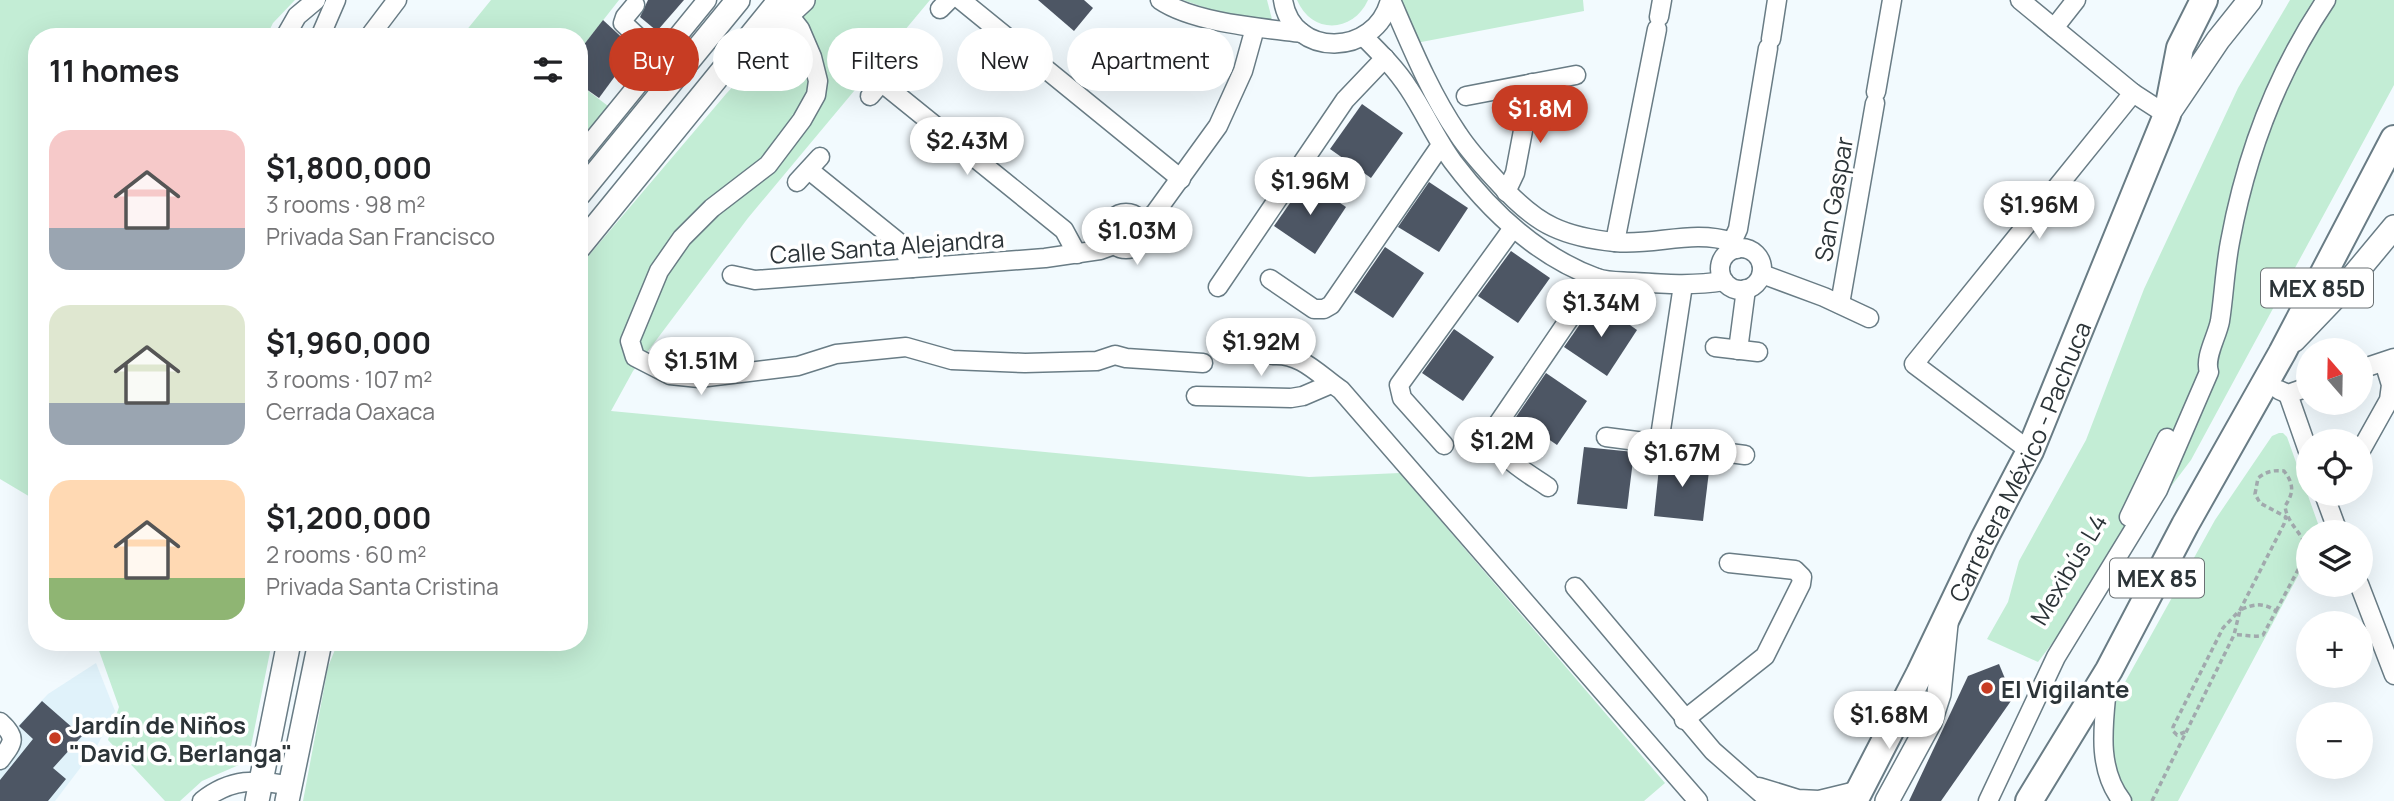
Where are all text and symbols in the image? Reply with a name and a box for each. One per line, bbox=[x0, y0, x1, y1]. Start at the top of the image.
chip: Buy bbox=[609, 28, 699, 91]
chip: Rent bbox=[713, 28, 813, 91]
chip: Filters bbox=[827, 28, 943, 91]
chip: New bbox=[957, 28, 1053, 91]
chip: Apartment bbox=[1067, 28, 1234, 91]
text: 11 homes bbox=[49, 50, 180, 91]
icon: filters bbox=[529, 51, 567, 89]
pin: $1.8M bbox=[1491, 86, 1589, 145]
text: $1.8M bbox=[1508, 92, 1572, 124]
pin: $2.43M bbox=[910, 118, 1024, 177]
text: $2.43M bbox=[926, 124, 1008, 156]
street label: San Gaspar bbox=[1806, 134, 1860, 264]
text: $1,800,000 bbox=[266, 147, 432, 188]
icon: home bbox=[105, 158, 189, 242]
pin: $1.96M bbox=[1253, 158, 1367, 217]
text: $1.96M bbox=[1271, 164, 1349, 196]
pin: $1.96M bbox=[1982, 182, 2096, 241]
text: 3 rooms · 98 m² bbox=[266, 188, 426, 220]
text: $1.96M bbox=[2000, 188, 2078, 220]
pin: $1.03M bbox=[1080, 208, 1194, 267]
text: $1.03M bbox=[1098, 214, 1176, 246]
text: Privada San Francisco bbox=[266, 220, 495, 252]
street label: Calle Santa Alejandra bbox=[769, 221, 1005, 271]
road number: MEX 85D bbox=[2261, 268, 2373, 308]
pin: $1.34M bbox=[1544, 280, 1658, 339]
text: $1.34M bbox=[1562, 286, 1640, 318]
street label: Carretera México - Pachuca bbox=[1940, 316, 2098, 607]
pin: $1.92M bbox=[1204, 318, 1318, 378]
text: $1,960,000 bbox=[266, 322, 431, 363]
text: $1.92M bbox=[1222, 325, 1300, 357]
icon: home bbox=[105, 333, 189, 417]
pin: $1.51M bbox=[644, 338, 758, 397]
north arrow bbox=[2296, 338, 2373, 415]
map controls bbox=[2296, 338, 2373, 779]
text: $1.51M bbox=[664, 344, 738, 376]
text: 3 rooms · 107 m² bbox=[266, 363, 432, 395]
text: Cerrada Oaxaca bbox=[266, 395, 435, 427]
pin: $1.2M bbox=[1453, 418, 1551, 477]
text: $1.2M bbox=[1470, 424, 1534, 456]
button: locate bbox=[2296, 429, 2373, 506]
pin: $1.67M bbox=[1625, 430, 1739, 489]
text: $1.67M bbox=[1644, 436, 1720, 468]
text: $1,200,000 bbox=[266, 497, 432, 538]
street label: Mexibús L4 bbox=[2022, 507, 2114, 631]
icon: home bbox=[105, 508, 189, 592]
button: layers bbox=[2296, 520, 2373, 597]
text: 2 rooms · 60 m² bbox=[266, 538, 427, 570]
road number: MEX 85 bbox=[2110, 558, 2204, 598]
text: Privada Santa Cristina bbox=[266, 570, 499, 602]
button: + bbox=[2296, 611, 2373, 688]
place label: El Vigilante bbox=[2001, 672, 2129, 705]
marker: El Vigilante bbox=[1979, 680, 1995, 696]
pin: $1.68M bbox=[1832, 692, 1946, 751]
text: $1.68M bbox=[1850, 698, 1928, 730]
button: − bbox=[2296, 702, 2373, 779]
place label: Jardín de Niños "David G. Berlanga" bbox=[69, 708, 293, 769]
marker: Jardín de Niños "David G. Berlanga" bbox=[47, 730, 63, 746]

